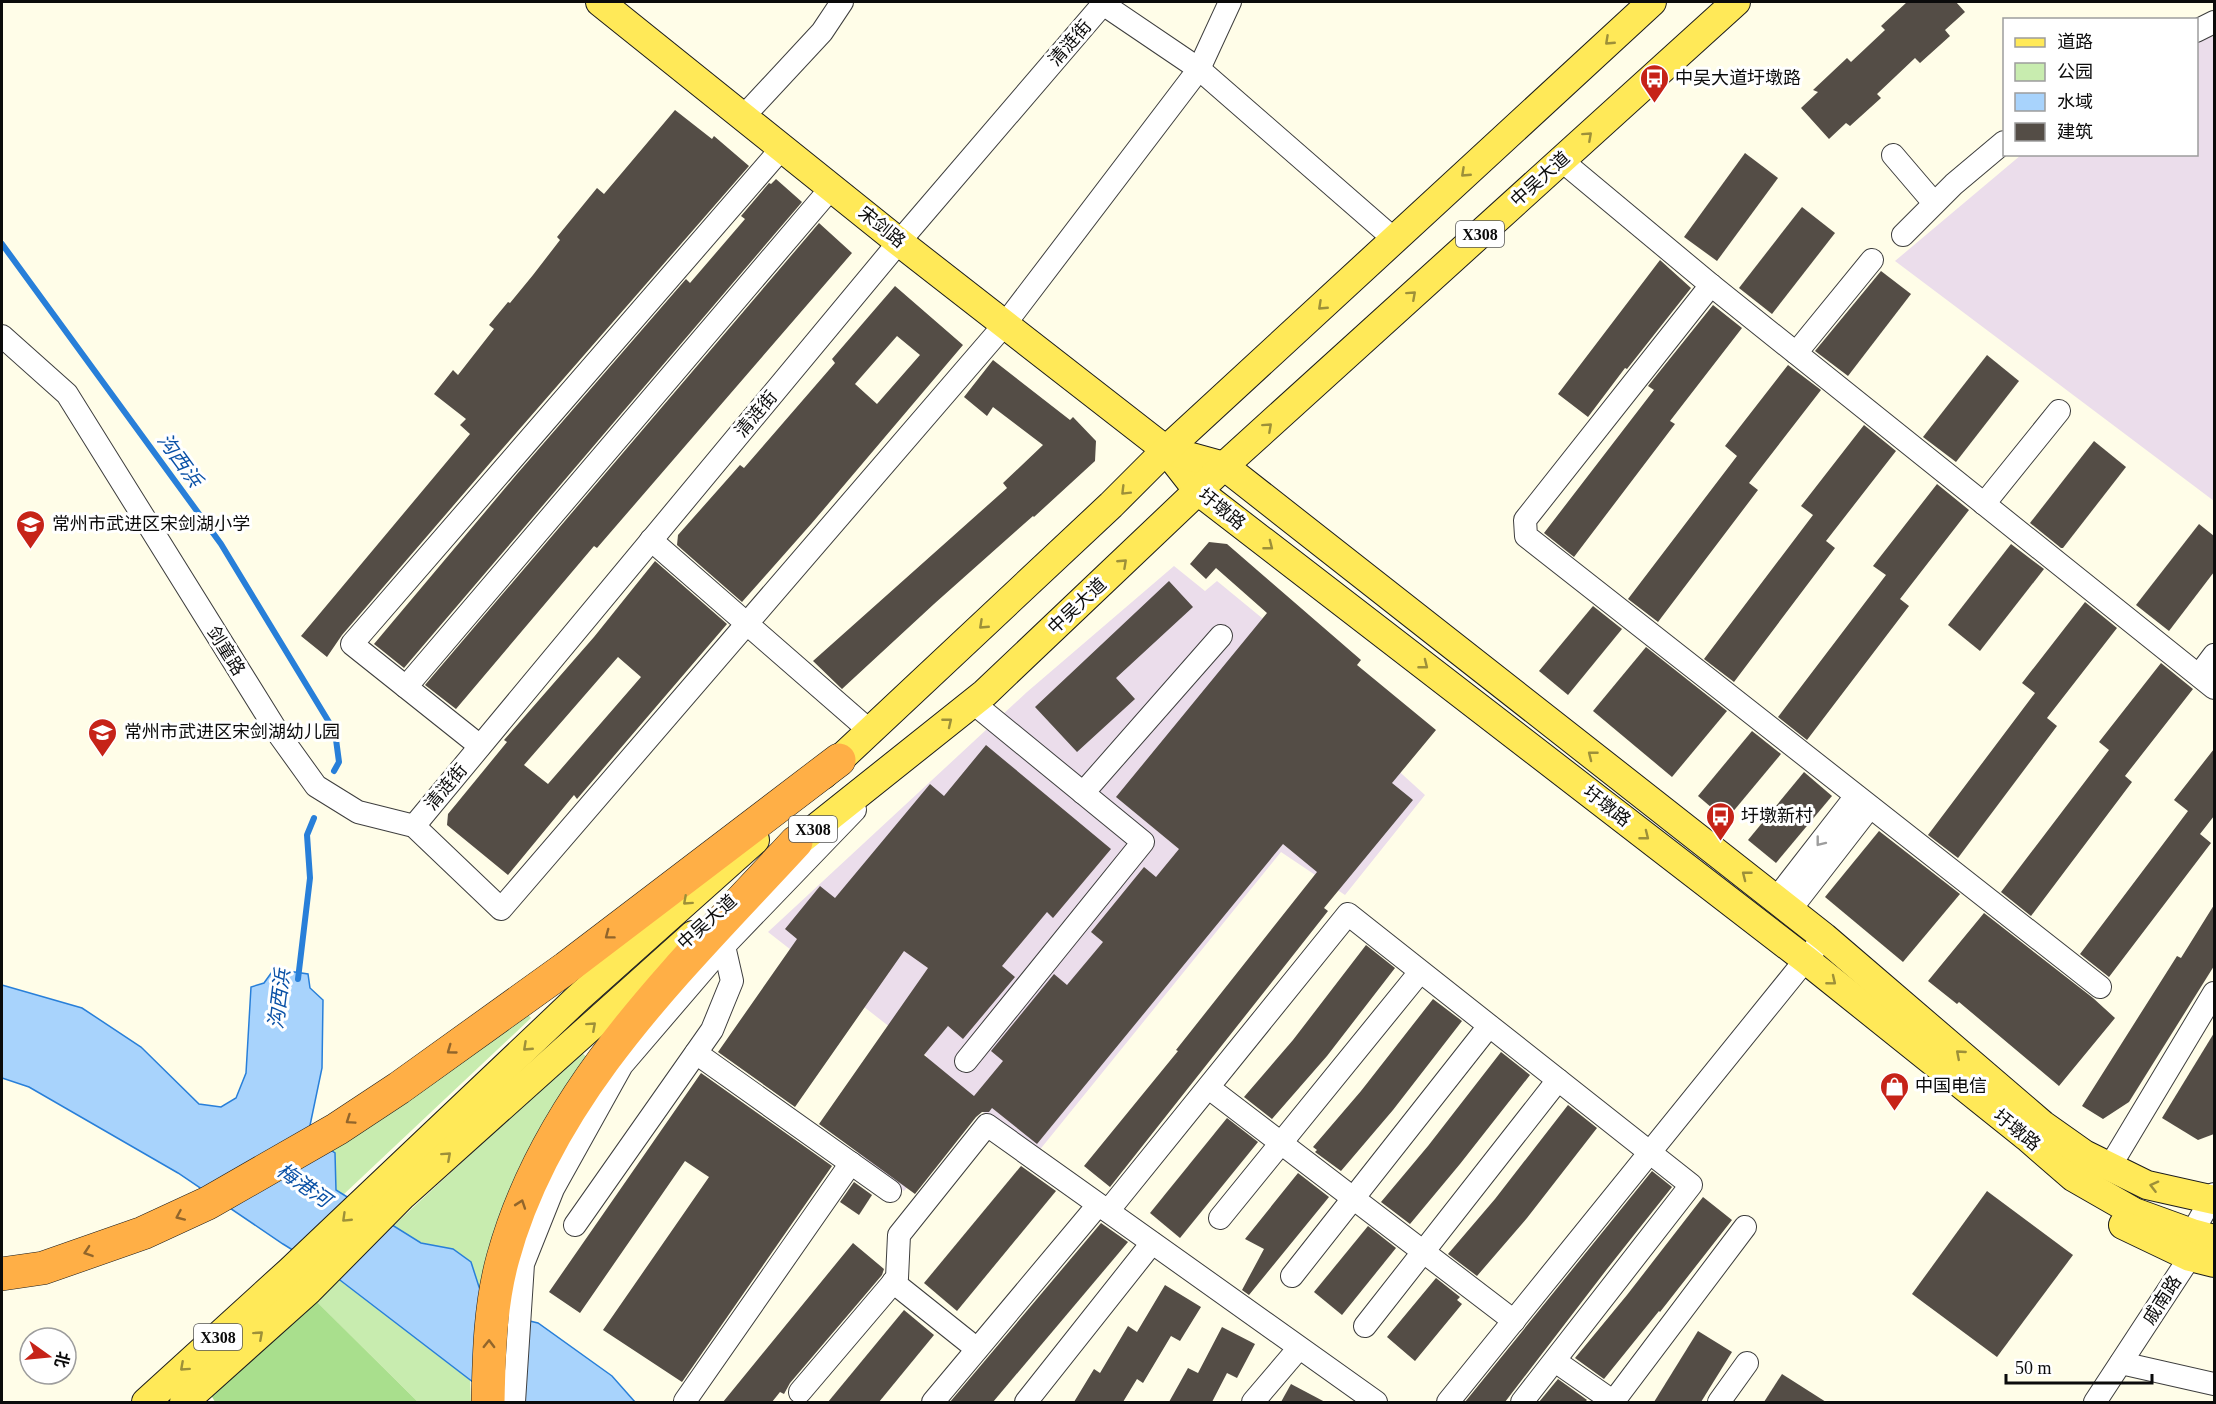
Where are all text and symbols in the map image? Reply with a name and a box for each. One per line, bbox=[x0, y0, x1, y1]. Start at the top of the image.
street label: 清涟街 bbox=[1045, 16, 1095, 70]
legend bbox=[2003, 18, 2198, 156]
text: 道路 bbox=[2057, 32, 2093, 52]
one-way arrow bbox=[1605, 34, 1615, 45]
bus stop icon: 中吴大道圩墩路 bbox=[1638, 62, 1670, 104]
text: 公园 bbox=[2057, 62, 2093, 82]
place label: 中吴大道圩墩路 bbox=[1675, 68, 1801, 88]
text: 水域 bbox=[2057, 92, 2093, 112]
text: 建筑 bbox=[2057, 122, 2093, 142]
one-way arrow bbox=[1581, 132, 1591, 143]
street label: 中吴大道 bbox=[1507, 147, 1573, 211]
one-way arrow bbox=[1462, 166, 1473, 177]
street label: 宋剑路 bbox=[855, 202, 909, 252]
road number: X308 bbox=[1456, 221, 1504, 247]
one-way arrow bbox=[1405, 291, 1416, 302]
one-way arrow bbox=[1318, 298, 1329, 309]
street label: 清涟街 bbox=[731, 387, 781, 441]
one-way arrow bbox=[1260, 423, 1271, 434]
water label: 沟西浜 bbox=[153, 429, 208, 492]
one-way arrow bbox=[1121, 484, 1132, 495]
street label: 圩墩路 bbox=[1195, 484, 1249, 534]
school or university icon: 常州市武进区宋剑湖小学 bbox=[15, 508, 47, 550]
place label: 常州市武进区宋剑湖小学 bbox=[52, 514, 250, 534]
one-way arrow bbox=[1263, 539, 1274, 550]
one-way arrow bbox=[1116, 559, 1127, 570]
street label: 中吴大道 bbox=[1044, 574, 1110, 638]
one-way arrow bbox=[979, 618, 990, 629]
street label: 剑童路 bbox=[203, 623, 249, 679]
one-way arrow bbox=[1417, 658, 1428, 669]
school or university icon: 常州市武进区宋剑湖幼儿园 bbox=[87, 716, 119, 758]
one-way arrow bbox=[941, 719, 952, 730]
place label: 常州市武进区宋剑湖幼儿园 bbox=[124, 722, 340, 742]
one-way arrow bbox=[1588, 752, 1599, 763]
street label: 清涟街 bbox=[421, 760, 471, 814]
street label: 圩墩路 bbox=[1580, 781, 1634, 831]
bus stop icon: 圩墩新村 bbox=[1704, 800, 1736, 842]
place label: 圩墩新村 bbox=[1741, 806, 1813, 826]
road number: X308 bbox=[789, 816, 837, 842]
one-way arrow bbox=[1638, 828, 1649, 839]
one-way arrow bbox=[1817, 836, 1828, 847]
one-way arrow bbox=[1742, 872, 1753, 883]
street label: 中吴大道 bbox=[674, 890, 740, 954]
one-way arrow bbox=[683, 894, 694, 905]
one-way arrow bbox=[604, 928, 615, 939]
water label: 沟西浜 bbox=[264, 966, 294, 1030]
one-way arrow bbox=[1825, 973, 1836, 984]
one-way arrow bbox=[585, 1022, 595, 1033]
one-way arrow bbox=[523, 1039, 534, 1050]
one-way arrow bbox=[447, 1043, 458, 1054]
one-way arrow bbox=[1956, 1050, 1967, 1061]
shop icon: 中国电信 bbox=[1878, 1070, 1910, 1112]
place label: 中国电信 bbox=[1915, 1076, 1987, 1096]
street label: 圩墩路 bbox=[1990, 1105, 2044, 1155]
one-way arrow bbox=[346, 1113, 357, 1124]
one-way arrow bbox=[440, 1152, 450, 1163]
water label: 梅港河 bbox=[273, 1159, 338, 1214]
one-way arrow bbox=[2149, 1181, 2159, 1194]
one-way arrow bbox=[514, 1199, 527, 1209]
one-way arrow bbox=[176, 1208, 187, 1220]
one-way arrow bbox=[342, 1211, 353, 1222]
one-way arrow bbox=[83, 1245, 94, 1258]
street label: 戚南路 bbox=[2139, 1272, 2185, 1328]
road number: X308 bbox=[194, 1324, 242, 1350]
north arrow bbox=[18, 1326, 78, 1386]
one-way arrow bbox=[252, 1331, 262, 1342]
one-way arrow bbox=[483, 1340, 495, 1349]
scale bar bbox=[2006, 1347, 2152, 1385]
text: 北 bbox=[52, 1350, 72, 1370]
text: 50 m bbox=[2015, 1358, 2052, 1378]
one-way arrow bbox=[181, 1360, 192, 1371]

